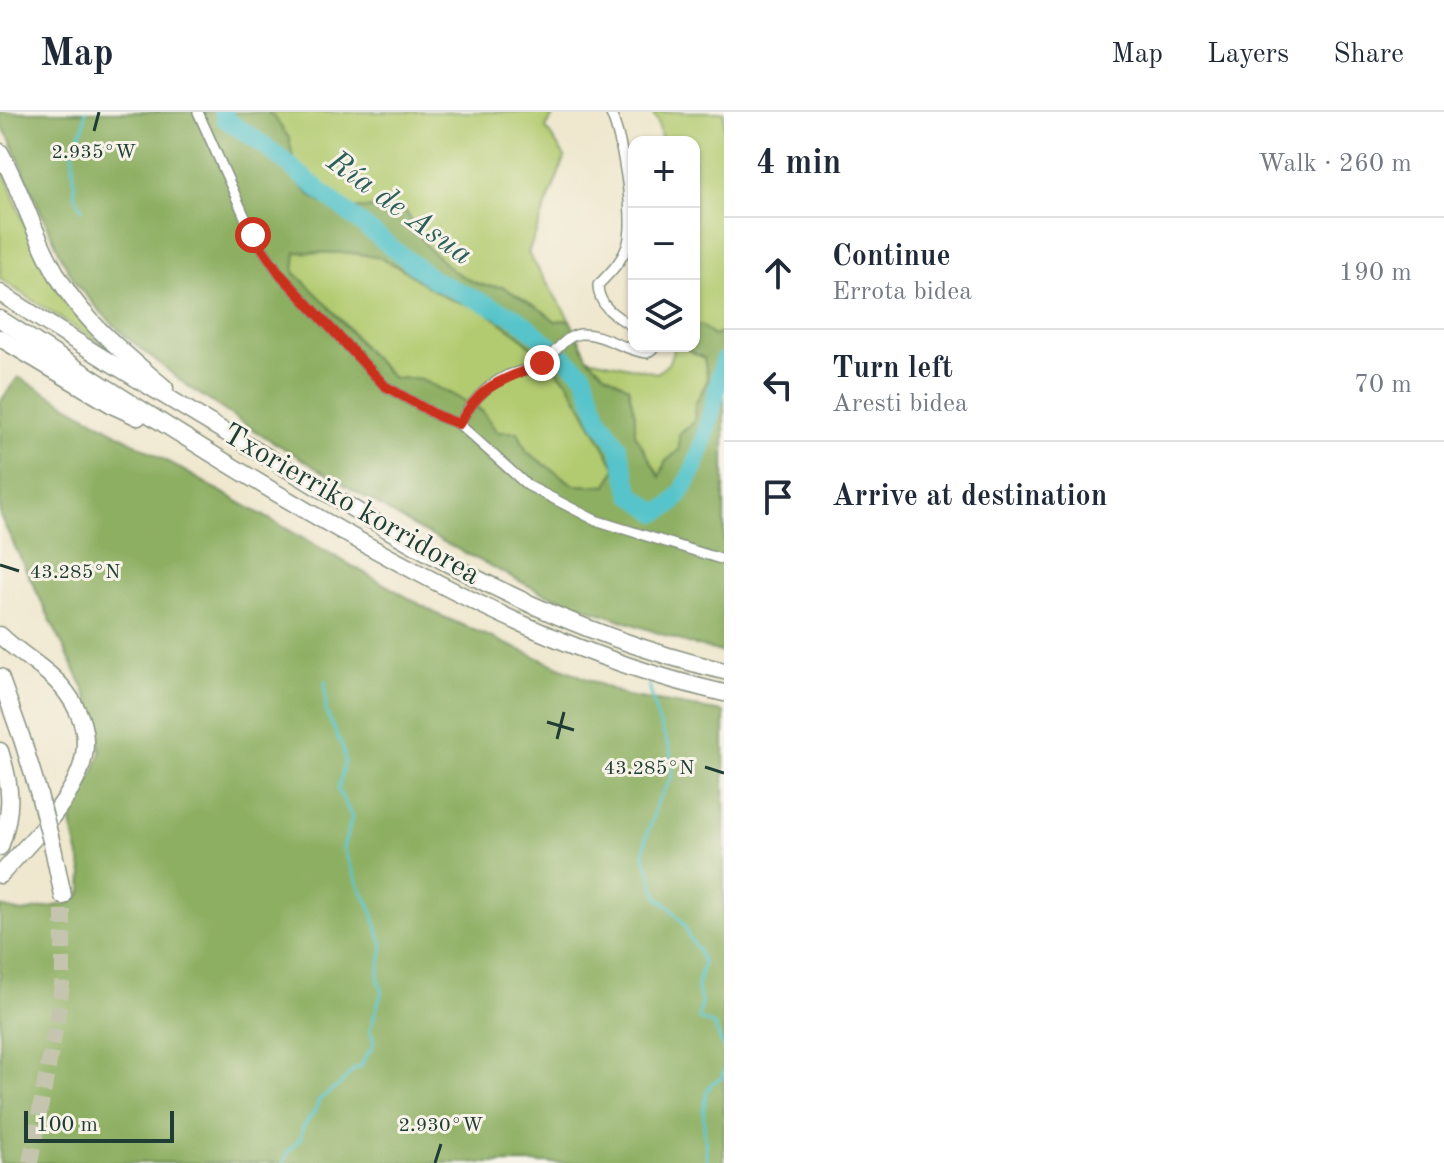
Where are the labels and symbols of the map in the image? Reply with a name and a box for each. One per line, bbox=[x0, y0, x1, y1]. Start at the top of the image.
text: 2.935°W bbox=[52, 143, 136, 163]
water label: Ría de Asua bbox=[320, 145, 478, 272]
route start bbox=[235, 217, 271, 253]
route end bbox=[524, 345, 560, 381]
street label: Txorierriko korridorea bbox=[217, 419, 485, 591]
text: 43.285°N bbox=[30, 563, 120, 583]
text: 43.285°N bbox=[604, 759, 694, 779]
scale bar bbox=[24, 1107, 174, 1143]
text: 2.930°W bbox=[399, 1116, 483, 1136]

